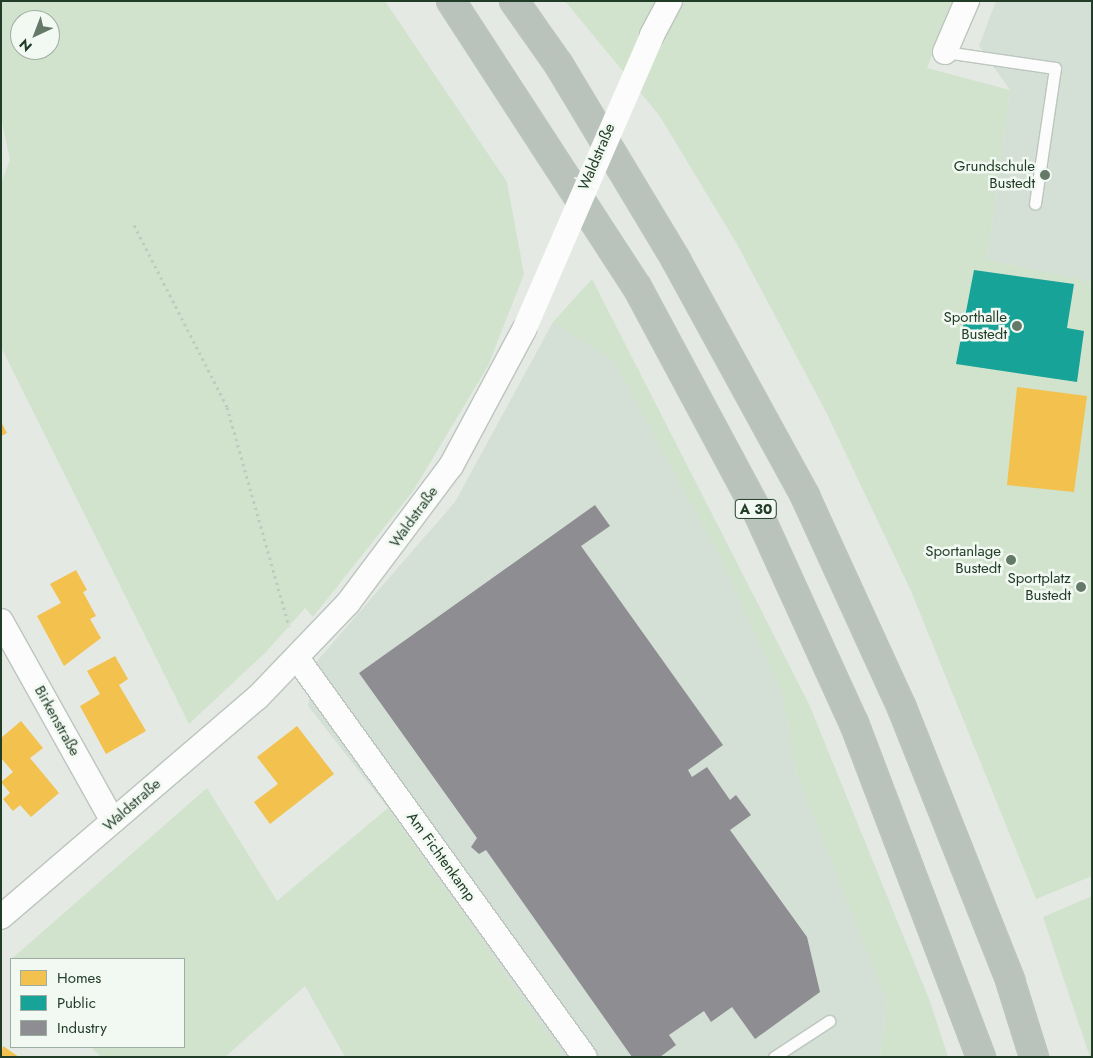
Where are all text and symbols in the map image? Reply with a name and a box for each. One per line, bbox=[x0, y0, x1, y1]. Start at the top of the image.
north arrow bbox=[10, 10, 60, 60]
text: N bbox=[15, 34, 36, 56]
street label: Waldstraße bbox=[575, 121, 619, 193]
place label: Grundschule Bustedt bbox=[954, 157, 1035, 192]
marker: Grundschule Bustedt bbox=[1039, 169, 1051, 181]
place label: Sporthalle Bustedt bbox=[944, 308, 1007, 343]
marker: Sporthalle Bustedt bbox=[1011, 320, 1023, 332]
street label: Waldstraße bbox=[386, 483, 442, 551]
road number: A 30 bbox=[735, 498, 777, 520]
place label: Sportanlage Bustedt bbox=[925, 542, 1001, 577]
marker: Sportanlage Bustedt bbox=[1005, 554, 1017, 566]
place label: Sportplatz Bustedt bbox=[1008, 569, 1071, 604]
marker: Sportplatz Bustedt bbox=[1075, 581, 1087, 593]
street label: Birkenstraße bbox=[30, 683, 84, 759]
street label: Waldstraße bbox=[99, 775, 165, 835]
street label: Am Fichtenkamp bbox=[403, 809, 479, 905]
legend bbox=[10, 958, 185, 1048]
text: Homes bbox=[57, 967, 101, 989]
text: Public bbox=[57, 992, 96, 1014]
text: Industry bbox=[57, 1017, 107, 1039]

